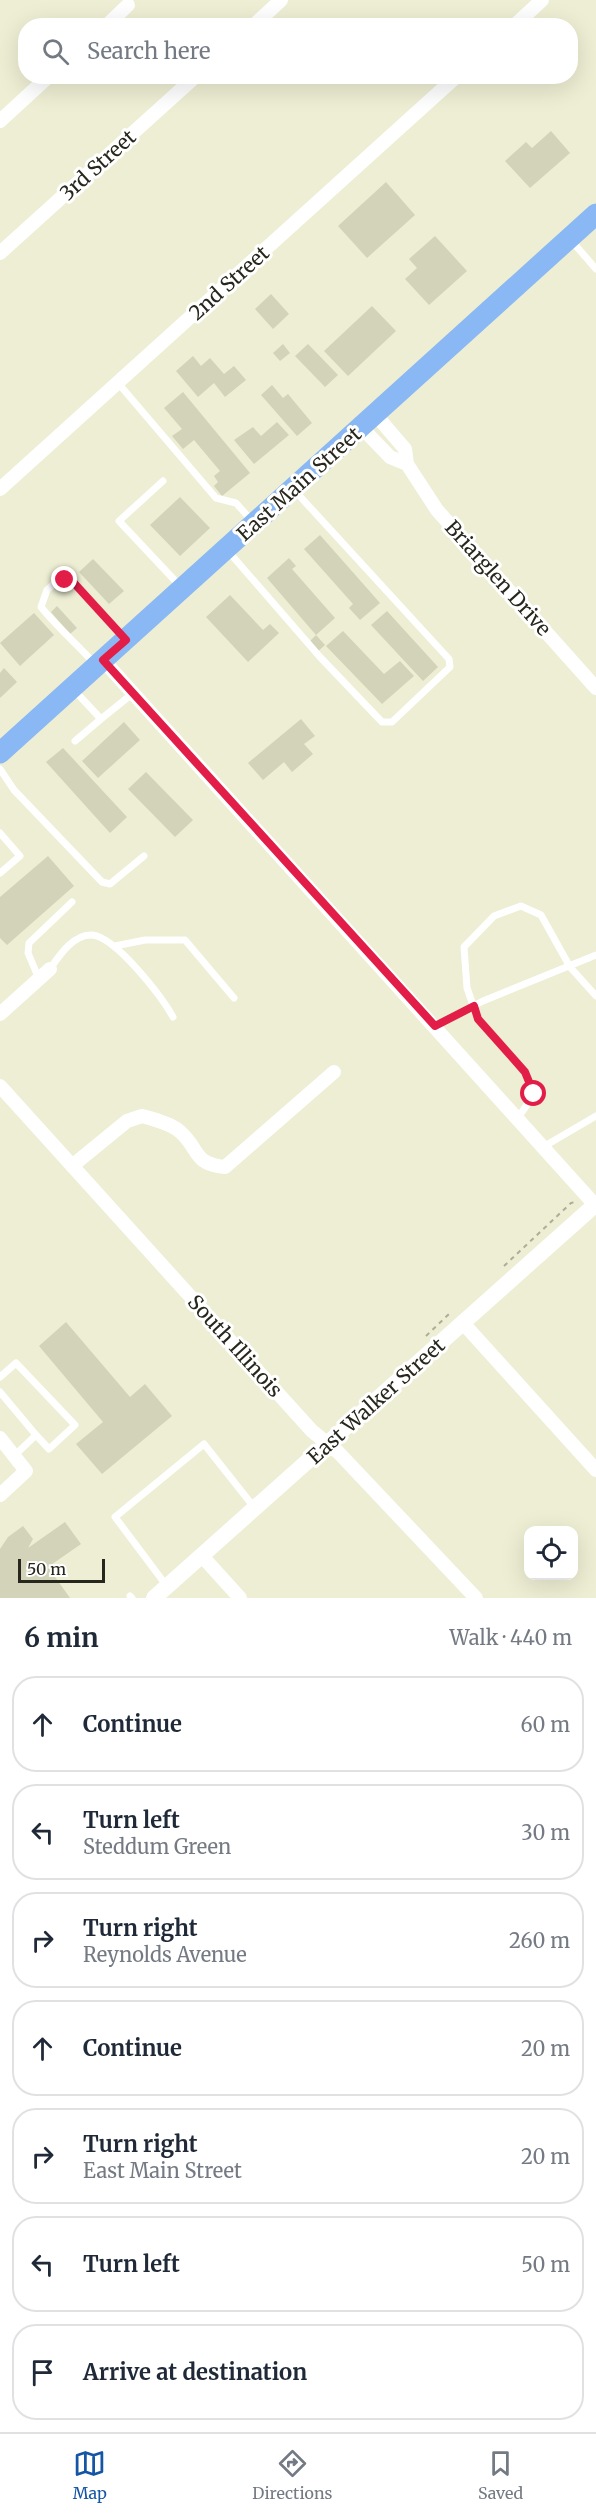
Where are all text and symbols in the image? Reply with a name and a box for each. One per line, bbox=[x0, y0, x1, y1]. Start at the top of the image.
search box bbox=[18, 18, 578, 84]
icon: search bbox=[39, 35, 72, 68]
text: Search here bbox=[87, 37, 210, 65]
street label: 3rd Street bbox=[55, 124, 141, 205]
street label: 2nd Street bbox=[183, 240, 274, 325]
street label: East Main Street bbox=[231, 421, 366, 546]
street label: Briarglen Drive bbox=[440, 515, 557, 641]
route end bbox=[51, 566, 77, 592]
route start bbox=[520, 1080, 546, 1106]
street label: South Illinois bbox=[183, 1289, 288, 1402]
street label: East Walker Street bbox=[302, 1332, 450, 1469]
map controls bbox=[524, 1526, 578, 1580]
button: locate bbox=[524, 1526, 578, 1580]
scale bar bbox=[18, 1556, 105, 1584]
text: 50 m bbox=[27, 1559, 66, 1579]
text: 6 min bbox=[24, 1621, 99, 1654]
text: Walk · 440 m bbox=[450, 1625, 572, 1650]
icon: ahead bbox=[26, 1708, 59, 1741]
text: Continue bbox=[83, 1710, 182, 1738]
text: 60 m bbox=[520, 1712, 570, 1737]
text: Turn left bbox=[83, 1806, 180, 1834]
icon: left bbox=[26, 1816, 59, 1849]
text: 30 m bbox=[521, 1820, 570, 1845]
text: Steddum Green bbox=[83, 1834, 231, 1859]
text: Turn right bbox=[83, 1914, 197, 1942]
icon: right bbox=[26, 1924, 59, 1957]
text: 260 m bbox=[509, 1928, 570, 1953]
text: Reynolds Avenue bbox=[83, 1942, 247, 1967]
icon: ahead bbox=[26, 2032, 59, 2065]
text: Continue bbox=[83, 2034, 182, 2062]
text: 20 m bbox=[521, 2036, 570, 2061]
text: Turn right bbox=[83, 2130, 197, 2158]
icon: right bbox=[26, 2140, 59, 2173]
text: 20 m bbox=[521, 2144, 570, 2169]
text: East Main Street bbox=[83, 2158, 242, 2183]
icon: left bbox=[26, 2248, 59, 2281]
text: Turn left bbox=[83, 2250, 180, 2278]
text: 50 m bbox=[521, 2252, 570, 2277]
icon: arrive bbox=[26, 2356, 59, 2389]
text: Arrive at destination bbox=[83, 2358, 307, 2386]
tab: Map bbox=[73, 2447, 107, 2503]
tab: Directions bbox=[252, 2447, 332, 2503]
tab: Saved bbox=[478, 2447, 523, 2503]

